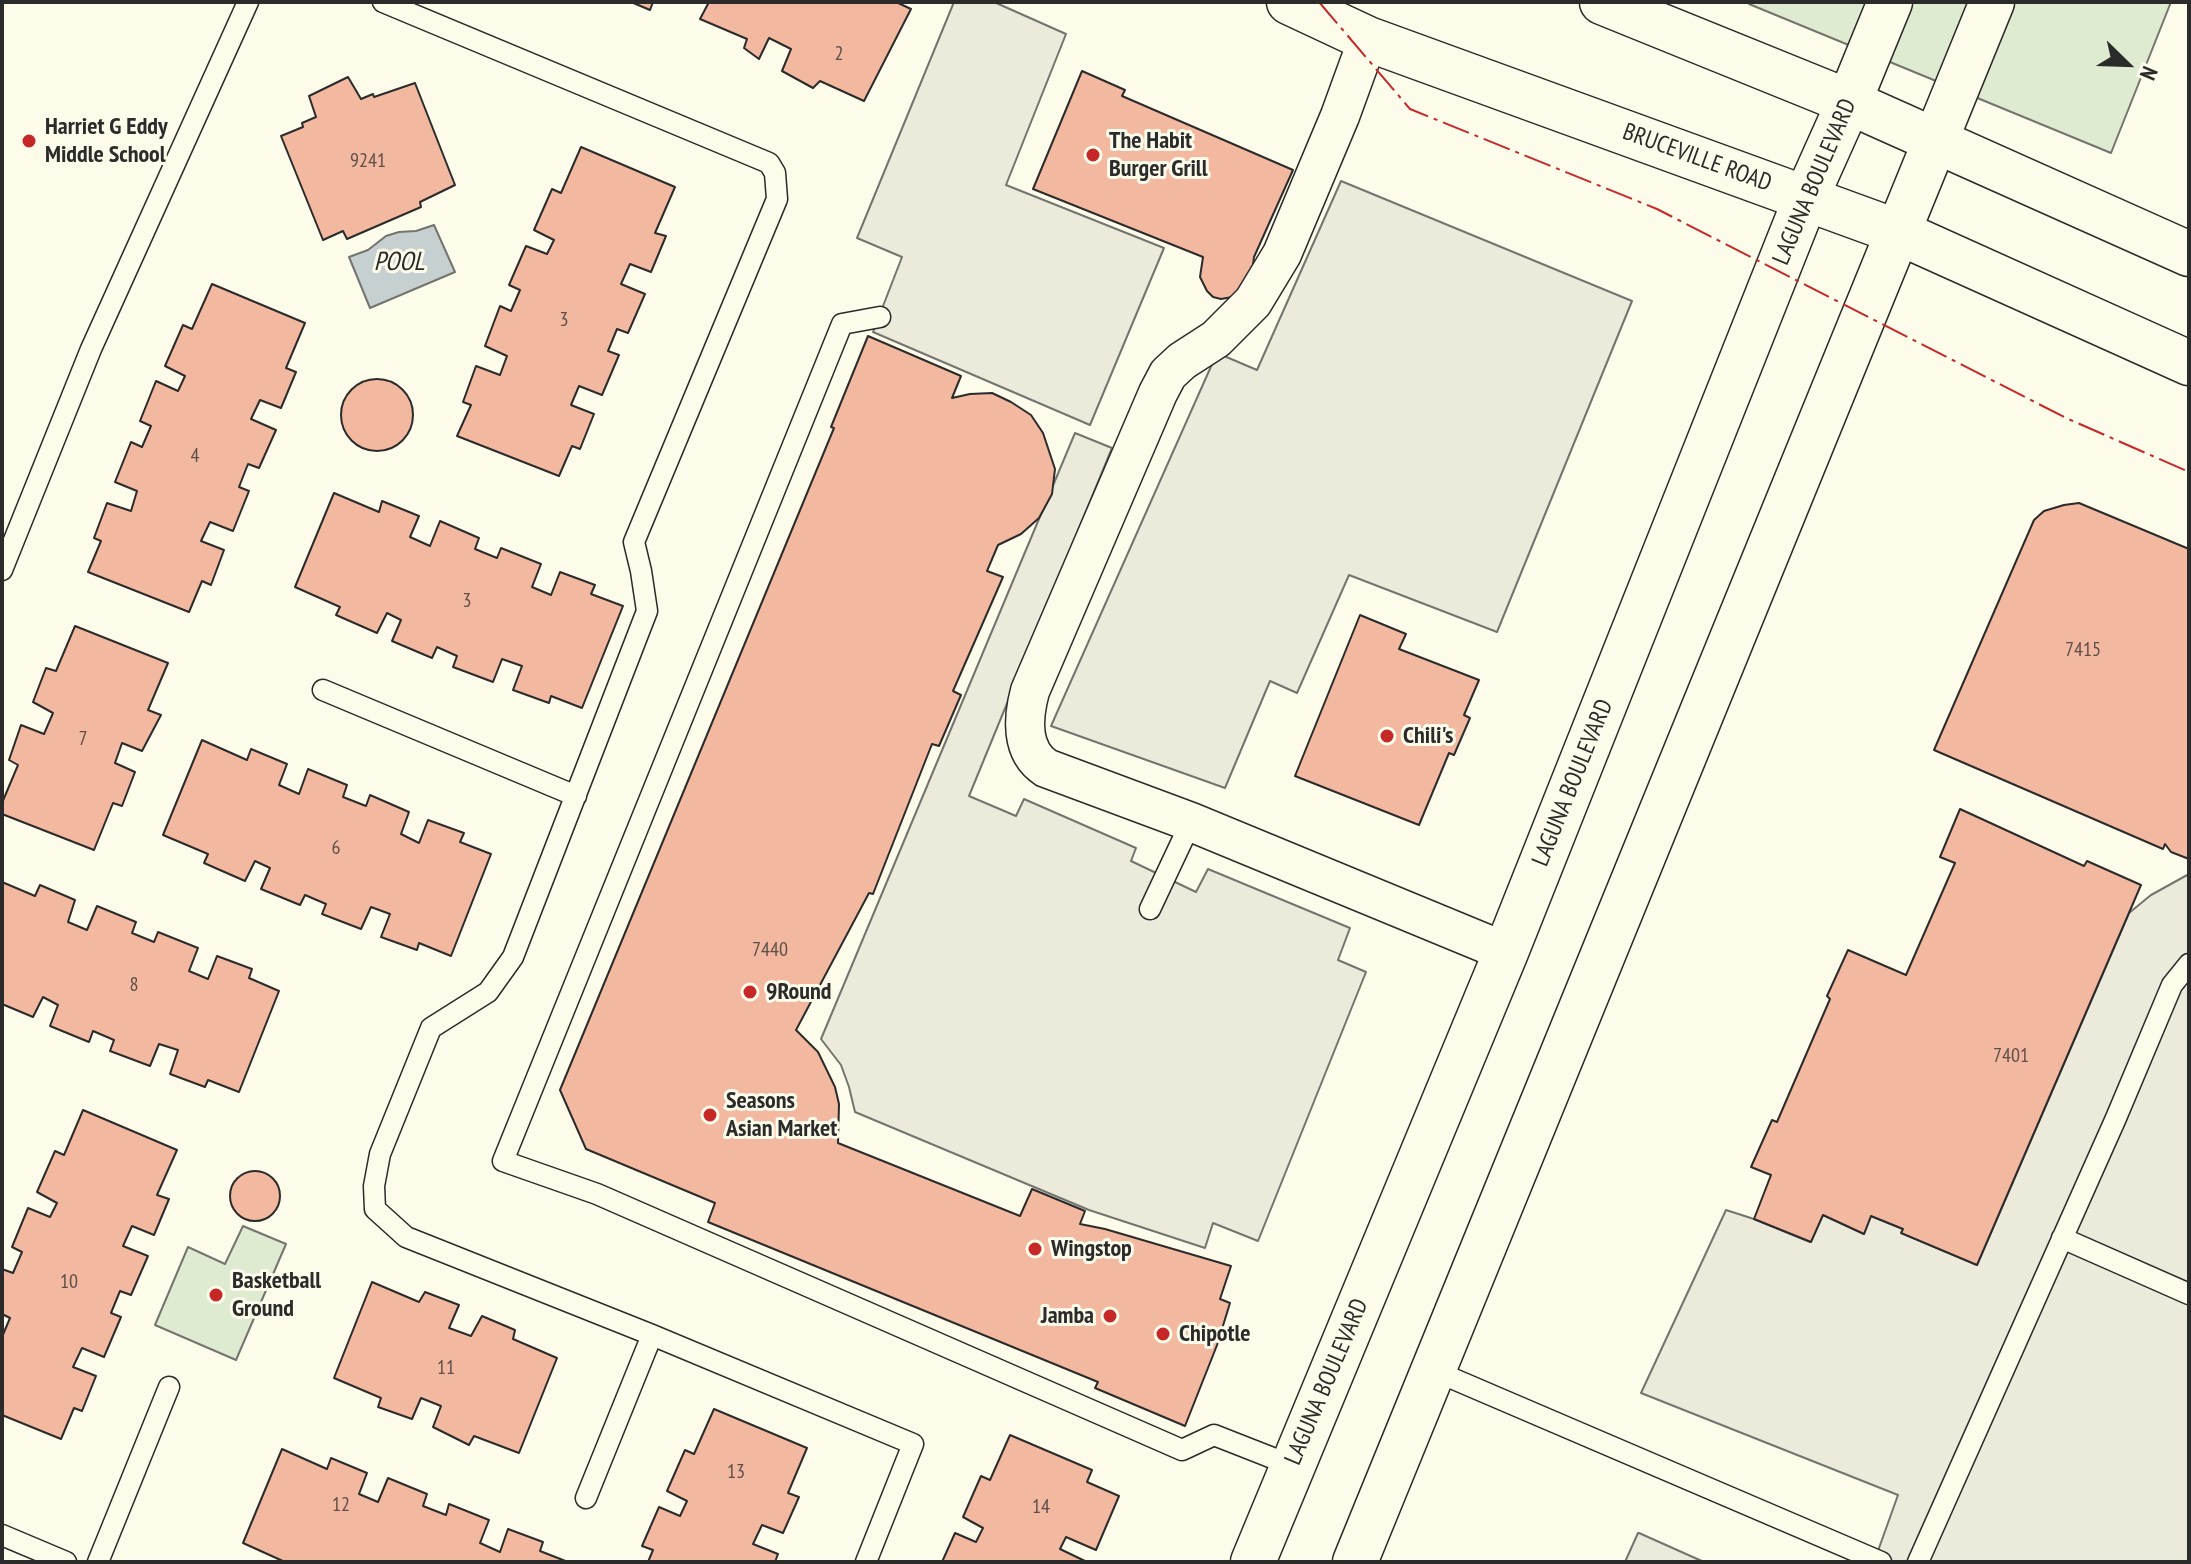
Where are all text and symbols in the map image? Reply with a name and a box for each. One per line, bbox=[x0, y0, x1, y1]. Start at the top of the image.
north arrow bbox=[2087, 24, 2167, 104]
house number: 2 bbox=[835, 42, 843, 66]
text: N bbox=[2134, 62, 2164, 84]
street label: LAGUNA BOULEVARD bbox=[1767, 95, 1863, 269]
place label: Harriet G Eddy Middle School bbox=[45, 113, 168, 169]
street label: BRUCEVILLE ROAD bbox=[1619, 118, 1775, 198]
place label: The Habit Burger Grill bbox=[1109, 127, 1207, 183]
marker: Harriet G Eddy Middle School bbox=[20, 132, 38, 150]
marker: The Habit Burger Grill bbox=[1084, 146, 1102, 164]
house number: 9241 bbox=[350, 149, 386, 173]
water label: POOL bbox=[374, 247, 424, 279]
house number: 3 bbox=[560, 308, 568, 332]
house number: 4 bbox=[191, 444, 199, 468]
house number: 3 bbox=[463, 589, 471, 613]
house number: 7415 bbox=[2065, 638, 2101, 662]
street label: LAGUNA BOULEVARD bbox=[1526, 695, 1620, 871]
place label: Chili's bbox=[1403, 722, 1453, 750]
house number: 7 bbox=[79, 727, 87, 751]
marker: Chili's bbox=[1378, 727, 1396, 745]
house number: 6 bbox=[332, 836, 340, 860]
house number: 7440 bbox=[752, 938, 788, 962]
house number: 8 bbox=[130, 973, 138, 997]
place label: 9Round bbox=[766, 978, 831, 1006]
marker: 9Round bbox=[741, 983, 759, 1001]
house number: 7401 bbox=[1993, 1044, 2029, 1068]
place label: Seasons Asian Market bbox=[726, 1087, 837, 1143]
marker: Seasons Asian Market bbox=[701, 1106, 719, 1124]
place label: Wingstop bbox=[1051, 1235, 1132, 1263]
marker: Wingstop bbox=[1026, 1240, 1044, 1258]
place label: Basketball Ground bbox=[232, 1267, 321, 1323]
house number: 10 bbox=[60, 1270, 78, 1294]
marker: Basketball Ground bbox=[207, 1286, 225, 1304]
street label: LAGUNA BOULEVARD bbox=[1279, 1295, 1375, 1469]
place label: Jamba bbox=[1041, 1302, 1094, 1330]
marker: Jamba bbox=[1101, 1307, 1119, 1325]
place label: Chipotle bbox=[1179, 1320, 1251, 1348]
marker: Chipotle bbox=[1154, 1325, 1172, 1343]
house number: 11 bbox=[437, 1356, 455, 1380]
house number: 13 bbox=[727, 1460, 745, 1484]
house number: 12 bbox=[332, 1493, 350, 1517]
house number: 14 bbox=[1032, 1495, 1050, 1519]

